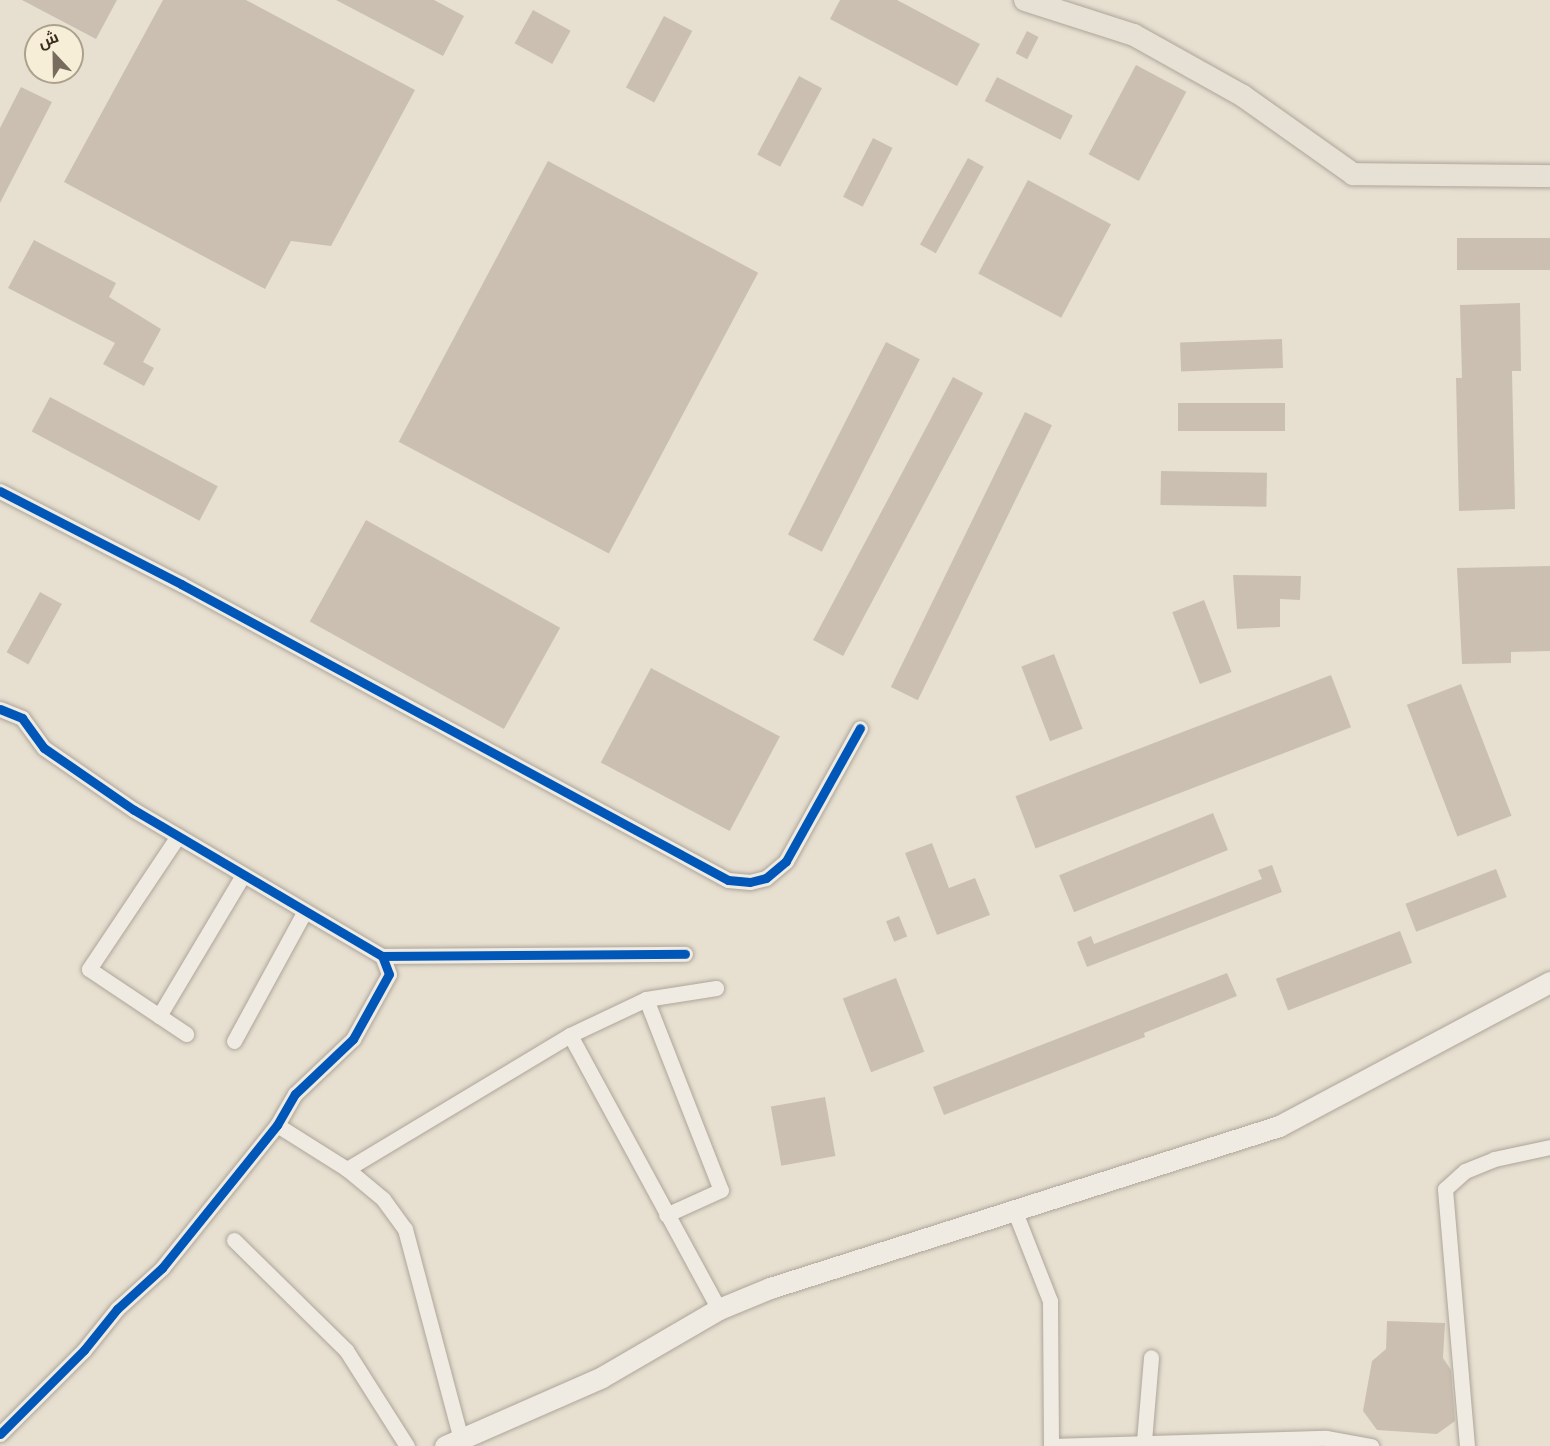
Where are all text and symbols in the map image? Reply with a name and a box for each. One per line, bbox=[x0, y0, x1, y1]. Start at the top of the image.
north arrow bbox=[24, 24, 84, 84]
text: ش bbox=[35, 26, 61, 52]

